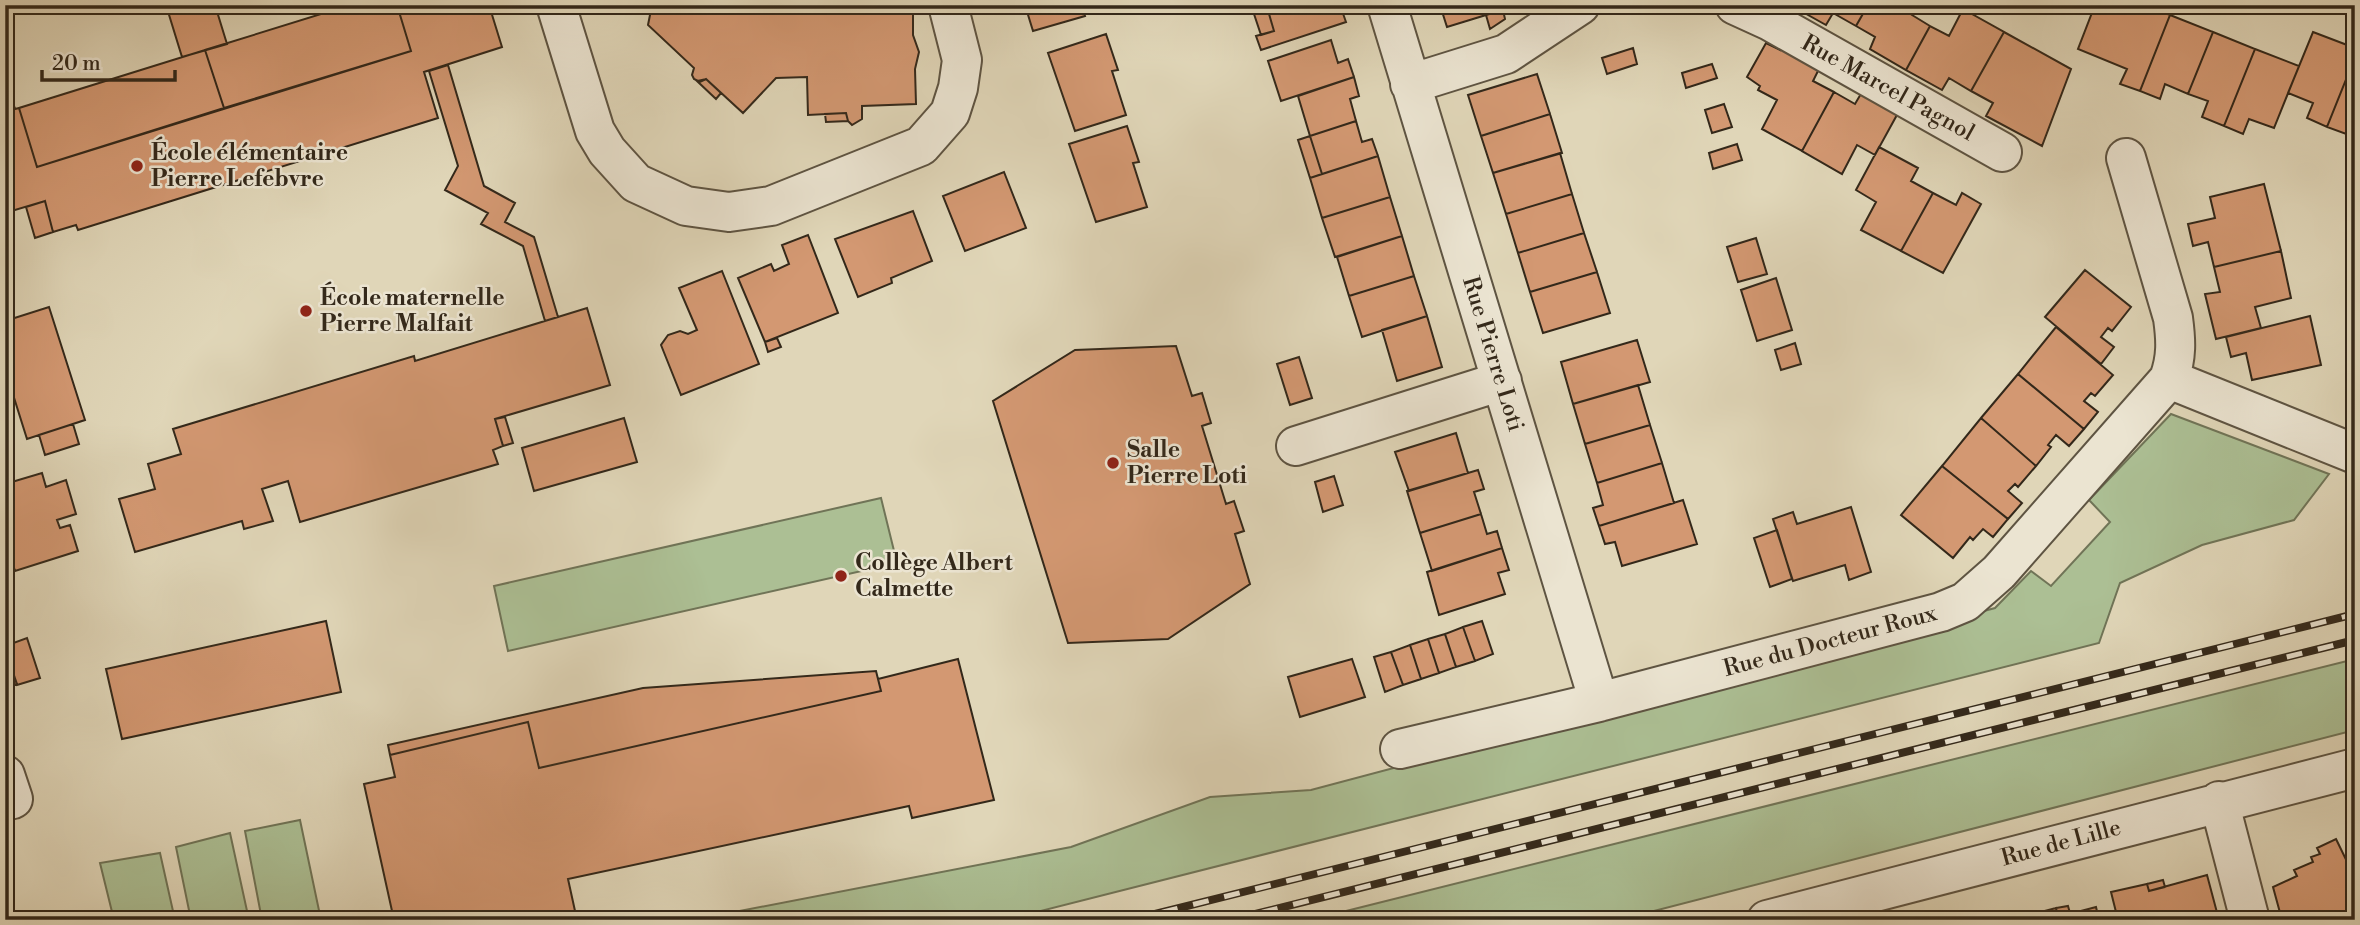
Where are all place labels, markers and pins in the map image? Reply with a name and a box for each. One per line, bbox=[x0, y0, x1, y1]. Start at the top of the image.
place label: École élémentaire Pierre Lefebvre bbox=[151, 136, 348, 193]
marker: École élémentaire Pierre Lefebvre bbox=[129, 158, 145, 174]
place label: École maternelle Pierre Malfait bbox=[320, 281, 505, 338]
marker: École maternelle Pierre Malfait bbox=[298, 303, 314, 319]
place label: Salle Pierre Loti bbox=[1127, 436, 1247, 490]
marker: Salle Pierre Loti bbox=[1105, 455, 1121, 471]
place label: Collège Albert Calmette bbox=[855, 549, 1013, 603]
marker: Collège Albert Calmette bbox=[833, 568, 849, 584]

